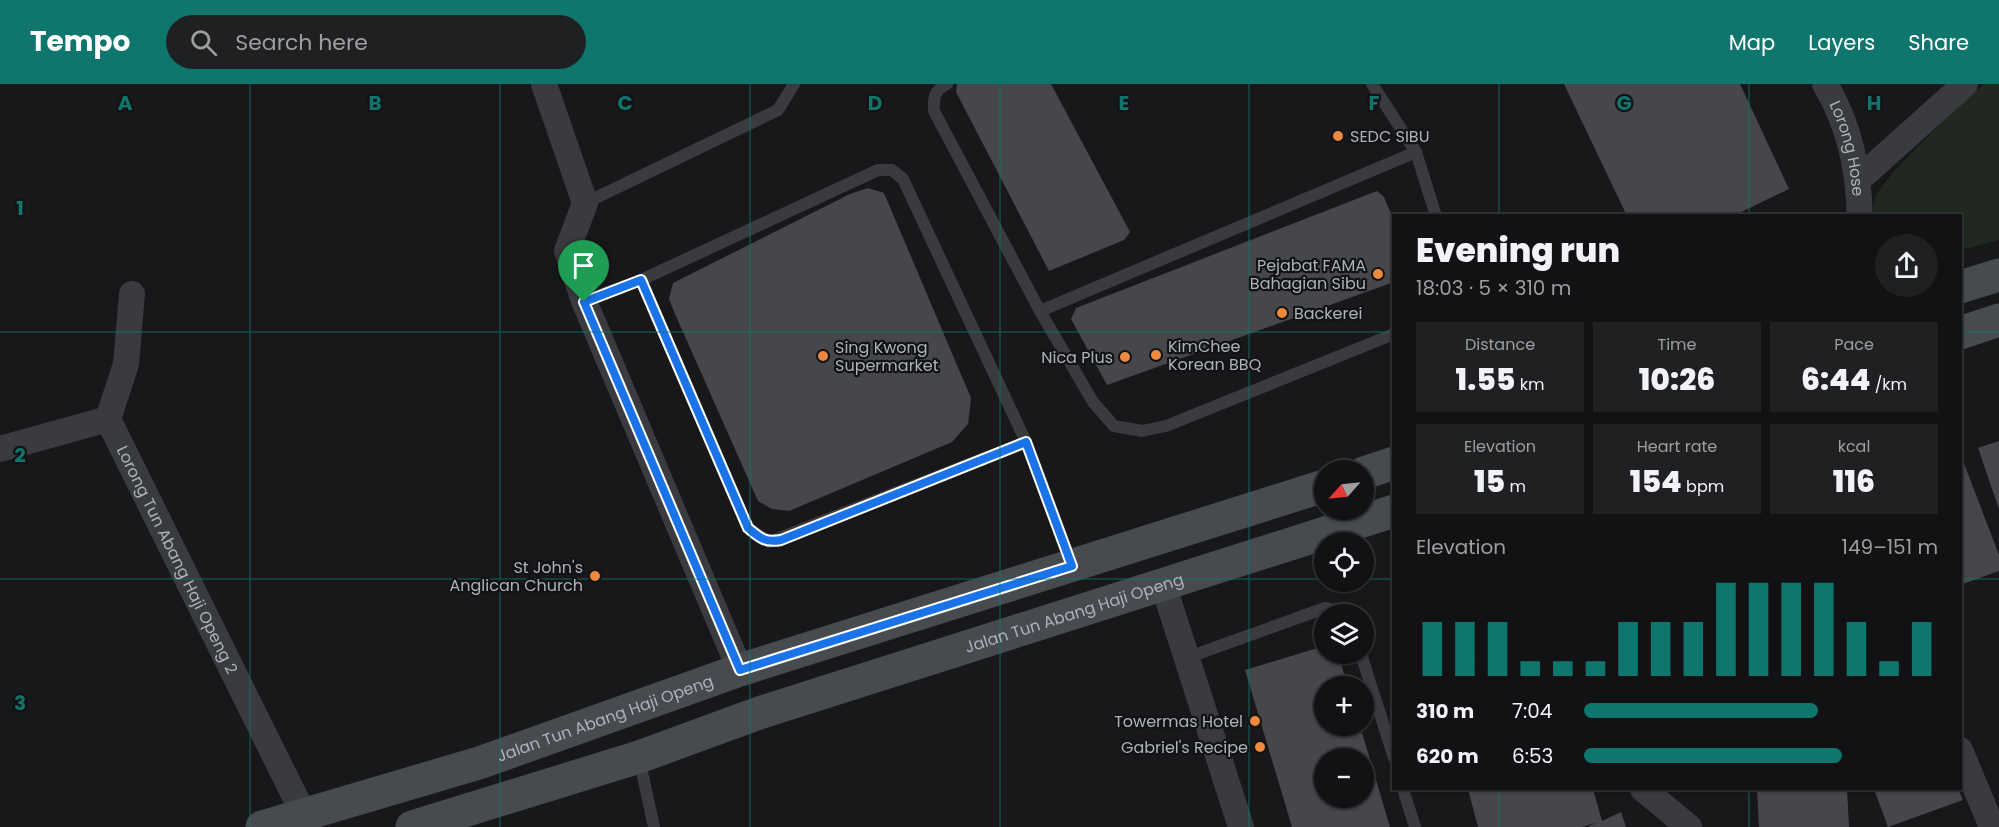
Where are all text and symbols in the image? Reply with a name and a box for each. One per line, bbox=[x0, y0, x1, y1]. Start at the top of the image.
search box bbox=[166, 15, 586, 69]
text: Tempo bbox=[30, 22, 130, 61]
icon: search bbox=[187, 26, 220, 59]
text: Search here bbox=[235, 27, 368, 58]
text: Map bbox=[1729, 28, 1775, 57]
text: Layers bbox=[1808, 28, 1875, 57]
text: Share bbox=[1908, 28, 1969, 57]
text: A bbox=[118, 89, 133, 117]
text: B bbox=[368, 89, 382, 117]
text: C bbox=[617, 89, 633, 117]
text: D bbox=[868, 89, 882, 117]
text: E bbox=[1119, 89, 1129, 117]
text: F bbox=[1369, 89, 1380, 117]
text: G bbox=[1616, 89, 1632, 117]
text: H bbox=[1867, 89, 1881, 117]
street label: Lorong Hose bbox=[1824, 97, 1870, 197]
place label: SEDC SIBU bbox=[1350, 125, 1429, 148]
marker: SEDC SIBU bbox=[1331, 129, 1345, 143]
text: 1 bbox=[16, 194, 24, 222]
text: Evening run bbox=[1416, 227, 1620, 274]
button: share bbox=[1875, 234, 1938, 297]
pin bbox=[558, 240, 609, 302]
icon: arrive bbox=[567, 249, 600, 282]
place label: Pejabat FAMA Bahagian Sibu bbox=[1250, 254, 1366, 295]
marker: Pejabat FAMA Bahagian Sibu bbox=[1371, 267, 1385, 281]
text: 18:03 · 5 × 310 m bbox=[1416, 274, 1571, 302]
place label: Backerei bbox=[1294, 302, 1362, 325]
marker: Backerei bbox=[1275, 306, 1289, 320]
text: Distance bbox=[1465, 333, 1535, 356]
text: Time bbox=[1658, 333, 1697, 356]
text: Pace bbox=[1834, 333, 1874, 356]
place label: KimChee Korean BBQ bbox=[1168, 335, 1262, 376]
place label: Sing Kwong Supermarket bbox=[835, 336, 939, 377]
place label: Nica Plus bbox=[1041, 346, 1113, 369]
marker: KimChee Korean BBQ bbox=[1149, 348, 1163, 362]
marker: Sing Kwong Supermarket bbox=[816, 349, 830, 363]
marker: Nica Plus bbox=[1118, 350, 1132, 364]
text: 1.55 bbox=[1456, 358, 1515, 401]
text: 10:26 bbox=[1639, 358, 1715, 401]
text: 6:44 bbox=[1801, 358, 1870, 401]
text: km bbox=[1515, 373, 1544, 396]
text: /km bbox=[1870, 373, 1907, 396]
text: Elevation bbox=[1464, 435, 1536, 458]
text: Heart rate bbox=[1637, 435, 1717, 458]
text: kcal bbox=[1838, 435, 1870, 458]
text: 2 bbox=[14, 441, 26, 469]
street label: Lorong Tun Abang Haji Openg 2 bbox=[111, 442, 243, 678]
north arrow bbox=[1314, 460, 1374, 520]
map controls bbox=[1314, 460, 1374, 808]
text: 15 bbox=[1474, 460, 1505, 503]
text: 154 bbox=[1630, 460, 1682, 503]
text: 116 bbox=[1833, 460, 1875, 503]
text: m bbox=[1505, 475, 1526, 498]
text: bpm bbox=[1682, 475, 1724, 498]
button: locate bbox=[1314, 532, 1374, 592]
text: Elevation bbox=[1416, 533, 1506, 561]
text: 149–151 m bbox=[1842, 533, 1938, 561]
place label: St John's Anglican Church bbox=[449, 556, 583, 597]
street label: Jalan Tun Abang Haji Openg bbox=[962, 568, 1187, 659]
marker: St John's Anglican Church bbox=[588, 569, 602, 583]
button: layers bbox=[1314, 604, 1374, 664]
street label: Jalan Tun Abang Haji Openg bbox=[494, 669, 717, 768]
button: + bbox=[1314, 676, 1374, 736]
text: 3 bbox=[14, 689, 26, 717]
text: 310 m bbox=[1416, 697, 1474, 725]
text: 7:04 bbox=[1512, 697, 1552, 725]
place label: Towermas Hotel bbox=[1114, 710, 1243, 733]
marker: Towermas Hotel bbox=[1248, 714, 1262, 728]
place label: Gabriel's Recipe bbox=[1121, 736, 1248, 759]
marker: Gabriel's Recipe bbox=[1253, 740, 1267, 754]
text: 620 m bbox=[1416, 742, 1479, 770]
text: 6:53 bbox=[1512, 742, 1553, 770]
button: − bbox=[1314, 748, 1374, 808]

